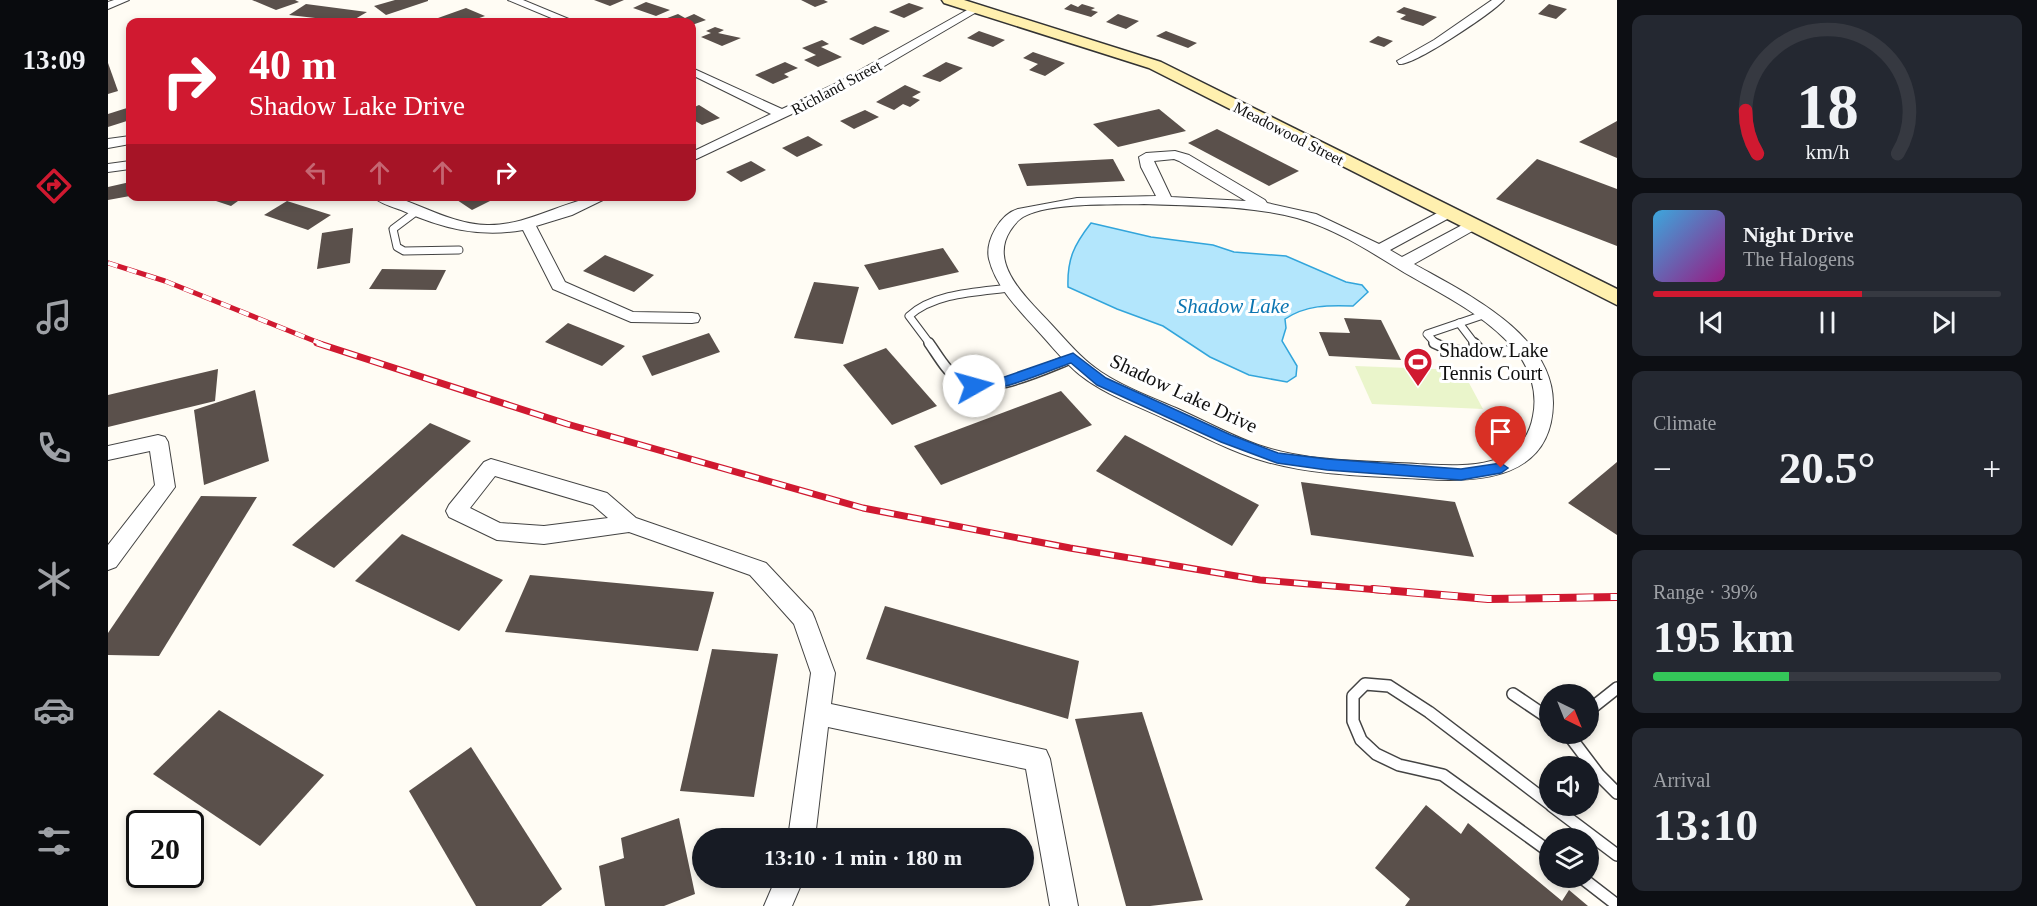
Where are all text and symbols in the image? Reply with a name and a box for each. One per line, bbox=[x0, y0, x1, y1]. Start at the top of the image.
icon: right bbox=[150, 42, 228, 120]
text: 40 m bbox=[249, 42, 337, 88]
text: 13:09 bbox=[23, 45, 86, 75]
street label: Richland Street bbox=[788, 56, 884, 118]
text: 18 bbox=[1796, 72, 1858, 141]
text: Shadow Lake Drive bbox=[249, 91, 465, 121]
street label: Meadowood Street bbox=[1231, 98, 1347, 169]
text: km/h bbox=[1805, 140, 1849, 164]
icon: left bbox=[300, 156, 333, 189]
icon: ahead bbox=[363, 156, 396, 189]
icon: ahead bbox=[426, 156, 459, 189]
icon: right bbox=[489, 156, 522, 189]
icon: directions bbox=[33, 165, 75, 207]
text: Night Drive bbox=[1743, 222, 1854, 247]
text: The Halogens bbox=[1743, 248, 1855, 270]
water label: Shadow Lake bbox=[1177, 294, 1289, 318]
icon: music bbox=[33, 296, 75, 338]
icon: previous bbox=[1695, 306, 1728, 339]
icon: pause bbox=[1811, 306, 1844, 339]
icon: next bbox=[1927, 306, 1960, 339]
place label: Shadow Lake Tennis Court bbox=[1439, 339, 1549, 384]
sports icon: Shadow Lake Tennis Court bbox=[1402, 346, 1434, 388]
street label: Shadow Lake Drive bbox=[1107, 349, 1261, 437]
position arrow bbox=[942, 354, 1006, 418]
pin bbox=[1475, 406, 1526, 468]
text: Climate bbox=[1653, 412, 1716, 434]
icon: arrive bbox=[1484, 415, 1517, 448]
icon: phone bbox=[33, 427, 75, 469]
text: 20.5° bbox=[1779, 443, 1875, 493]
text: − bbox=[1653, 451, 1672, 487]
text: + bbox=[1982, 451, 2001, 487]
icon: climate bbox=[33, 558, 75, 600]
text: Range · 39% bbox=[1653, 581, 1757, 603]
text: 195 km bbox=[1653, 612, 1794, 662]
north arrow bbox=[1539, 684, 1599, 744]
map controls bbox=[1539, 684, 1599, 888]
icon: car bbox=[33, 689, 75, 731]
button: sound bbox=[1539, 756, 1599, 816]
text: Arrival bbox=[1653, 769, 1711, 791]
text: 13:10 bbox=[1653, 800, 1758, 850]
speed limit sign: 20 bbox=[126, 810, 204, 888]
icon: filters bbox=[33, 820, 75, 862]
button: layers bbox=[1539, 828, 1599, 888]
text: 13:10 · 1 min · 180 m bbox=[764, 845, 962, 870]

